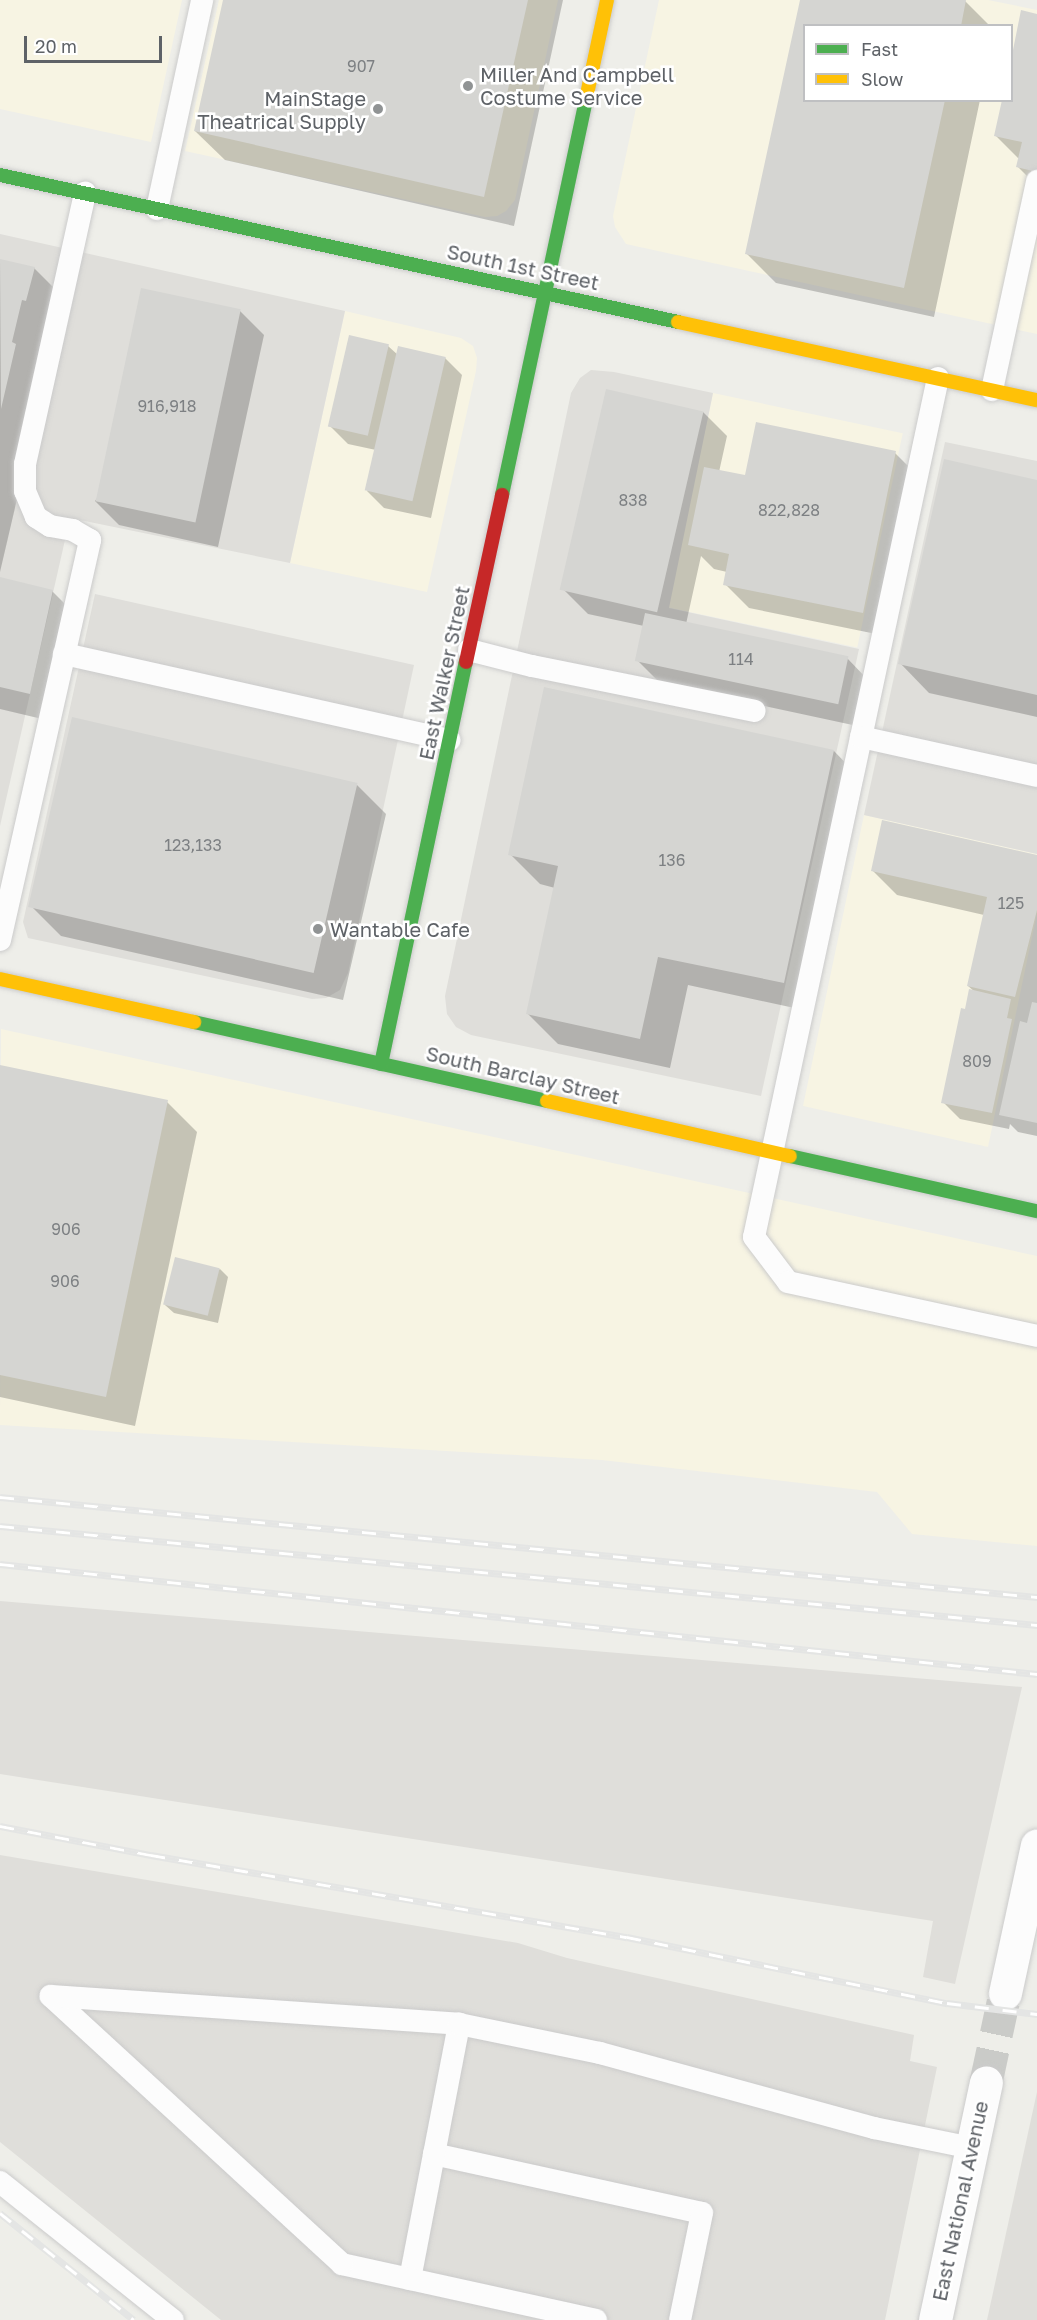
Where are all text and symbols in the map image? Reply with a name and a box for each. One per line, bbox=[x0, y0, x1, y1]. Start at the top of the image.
scale bar bbox=[27, 24, 165, 62]
legend bbox=[803, 24, 1013, 102]
text: 20 m bbox=[35, 35, 77, 57]
text: Fast bbox=[861, 38, 898, 60]
house number: 907 bbox=[347, 56, 375, 76]
place label: Miller And Campbell Costume Service bbox=[480, 62, 674, 109]
text: Slow bbox=[861, 68, 903, 90]
marker: Miller And Campbell Costume Service bbox=[461, 79, 475, 93]
place label: MainStage Theatrical Supply bbox=[197, 86, 366, 133]
marker: MainStage Theatrical Supply bbox=[371, 102, 385, 116]
street label: South 1st Street bbox=[445, 239, 601, 295]
house number: 916,918 bbox=[137, 396, 197, 416]
house number: 838 bbox=[619, 490, 647, 510]
house number: 822,828 bbox=[758, 500, 820, 520]
street label: East Walker Street bbox=[414, 584, 474, 762]
house number: 114 bbox=[728, 649, 754, 669]
house number: 123,133 bbox=[164, 835, 222, 855]
house number: 136 bbox=[659, 850, 685, 870]
house number: 125 bbox=[998, 893, 1024, 913]
place label: Wantable Cafe bbox=[330, 917, 470, 941]
marker: Wantable Cafe bbox=[311, 922, 325, 936]
street label: South Barclay Street bbox=[424, 1041, 622, 1109]
house number: 809 bbox=[962, 1051, 992, 1071]
house number: 906 bbox=[51, 1219, 81, 1239]
house number: 906 bbox=[50, 1271, 80, 1291]
street label: East National Avenue bbox=[927, 2099, 993, 2303]

